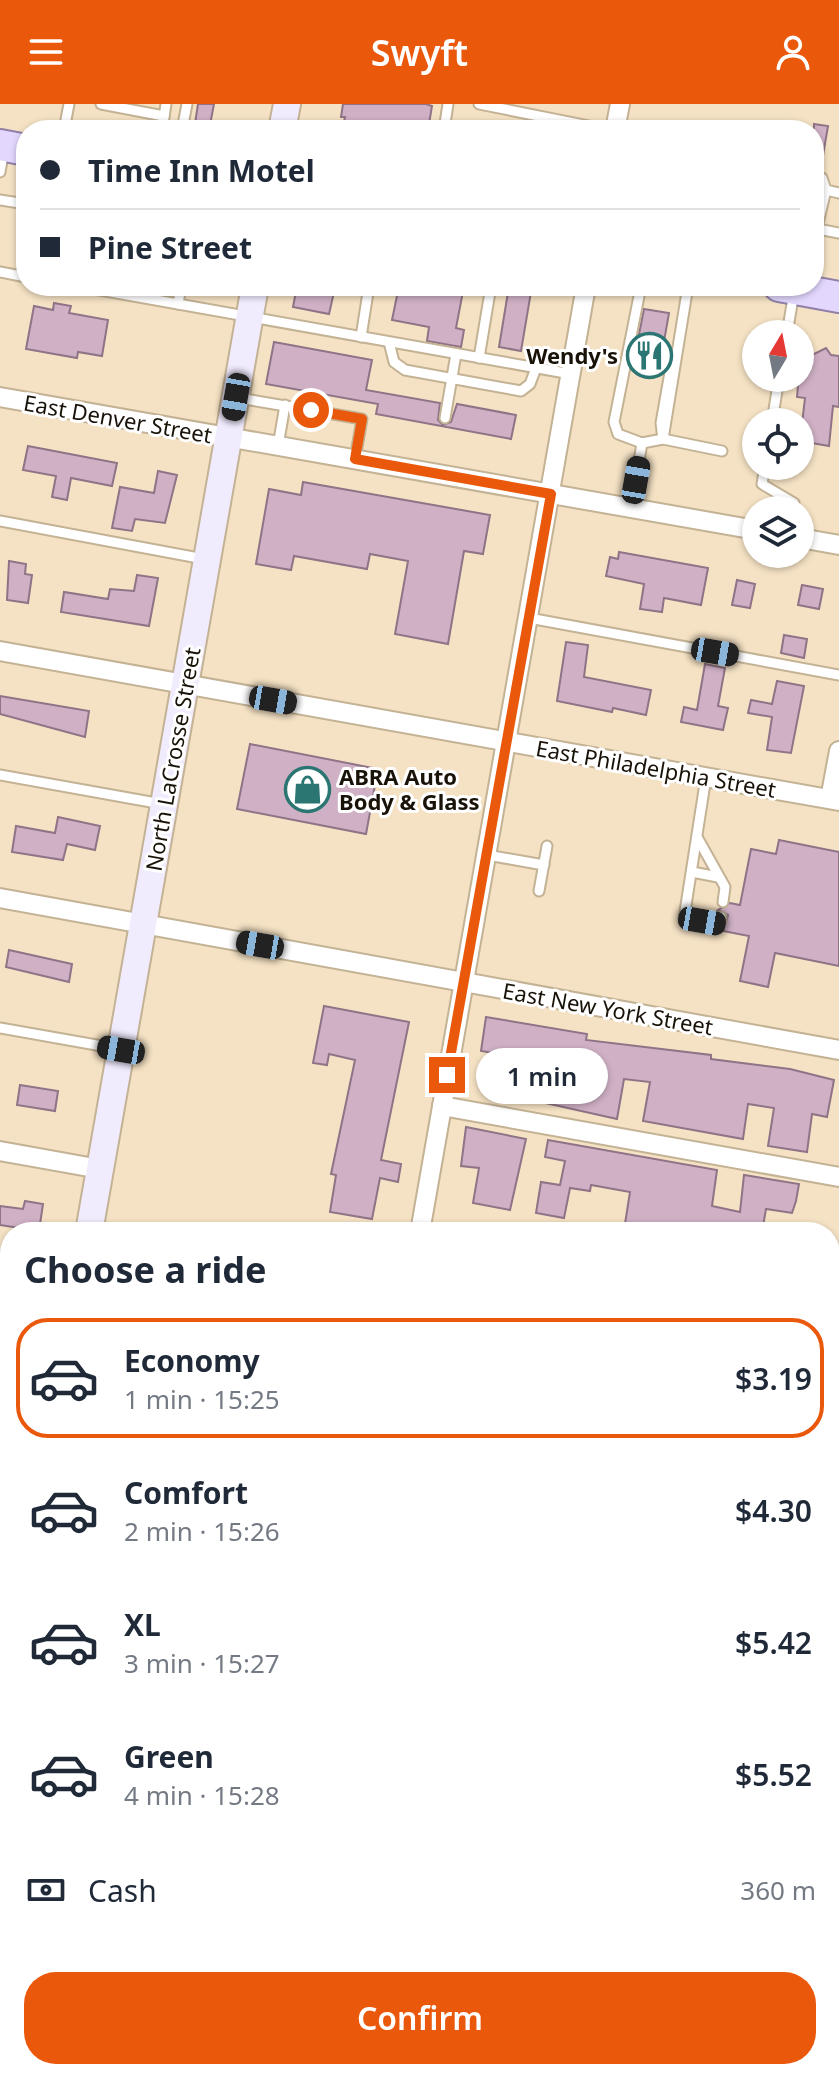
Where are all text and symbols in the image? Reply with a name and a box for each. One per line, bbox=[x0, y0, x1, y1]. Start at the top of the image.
text: Swyft bbox=[371, 28, 468, 77]
icon: menu bbox=[24, 30, 68, 74]
icon: person bbox=[771, 30, 815, 74]
text: Time Inn Motel bbox=[88, 150, 315, 191]
text: Pine Street bbox=[88, 227, 252, 268]
north arrow bbox=[742, 320, 814, 392]
map controls bbox=[742, 320, 814, 568]
restaurant icon: Wendy's bbox=[625, 331, 673, 379]
place label: Wendy's bbox=[526, 340, 618, 370]
car bbox=[220, 371, 252, 423]
street label: East Denver Street bbox=[22, 387, 215, 449]
route start bbox=[293, 392, 329, 428]
button: locate bbox=[742, 408, 814, 480]
car bbox=[620, 454, 652, 506]
button: layers bbox=[742, 496, 814, 568]
car bbox=[689, 636, 741, 668]
street label: North LaCrosse Street bbox=[138, 645, 206, 873]
car bbox=[247, 684, 299, 716]
street label: East Philadelphia Street bbox=[534, 732, 778, 804]
place label: ABRA Auto Body & Glass bbox=[339, 761, 480, 816]
shop icon: ABRA Auto Body & Glass bbox=[284, 765, 332, 813]
car bbox=[676, 905, 728, 937]
car bbox=[234, 929, 286, 961]
street label: East New York Street bbox=[500, 975, 716, 1041]
car bbox=[95, 1034, 147, 1066]
callout: 1 min bbox=[475, 1047, 607, 1103]
route end bbox=[429, 1057, 465, 1093]
text: 1 min bbox=[507, 1058, 577, 1094]
text: Choose a ride bbox=[24, 1245, 266, 1294]
text: Economy bbox=[124, 1340, 260, 1381]
icon: car bbox=[28, 1342, 100, 1414]
text: $3.19 bbox=[735, 1358, 812, 1399]
text: 1 min · 15:25 bbox=[124, 1381, 280, 1417]
text: Comfort bbox=[124, 1472, 248, 1513]
icon: car bbox=[28, 1474, 100, 1546]
text: $4.30 bbox=[735, 1490, 812, 1531]
text: 2 min · 15:26 bbox=[124, 1513, 280, 1549]
text: XL bbox=[124, 1604, 161, 1645]
icon: car bbox=[28, 1606, 100, 1678]
text: $5.42 bbox=[735, 1622, 812, 1663]
text: 3 min · 15:27 bbox=[124, 1645, 280, 1681]
text: Green bbox=[124, 1736, 214, 1777]
icon: car bbox=[28, 1738, 100, 1810]
text: $5.52 bbox=[735, 1754, 812, 1795]
text: 4 min · 15:28 bbox=[124, 1777, 280, 1813]
icon: cash bbox=[24, 1868, 68, 1912]
text: Cash bbox=[88, 1870, 157, 1911]
text: 360 m bbox=[740, 1872, 816, 1908]
button: Confirm bbox=[24, 1972, 816, 2064]

